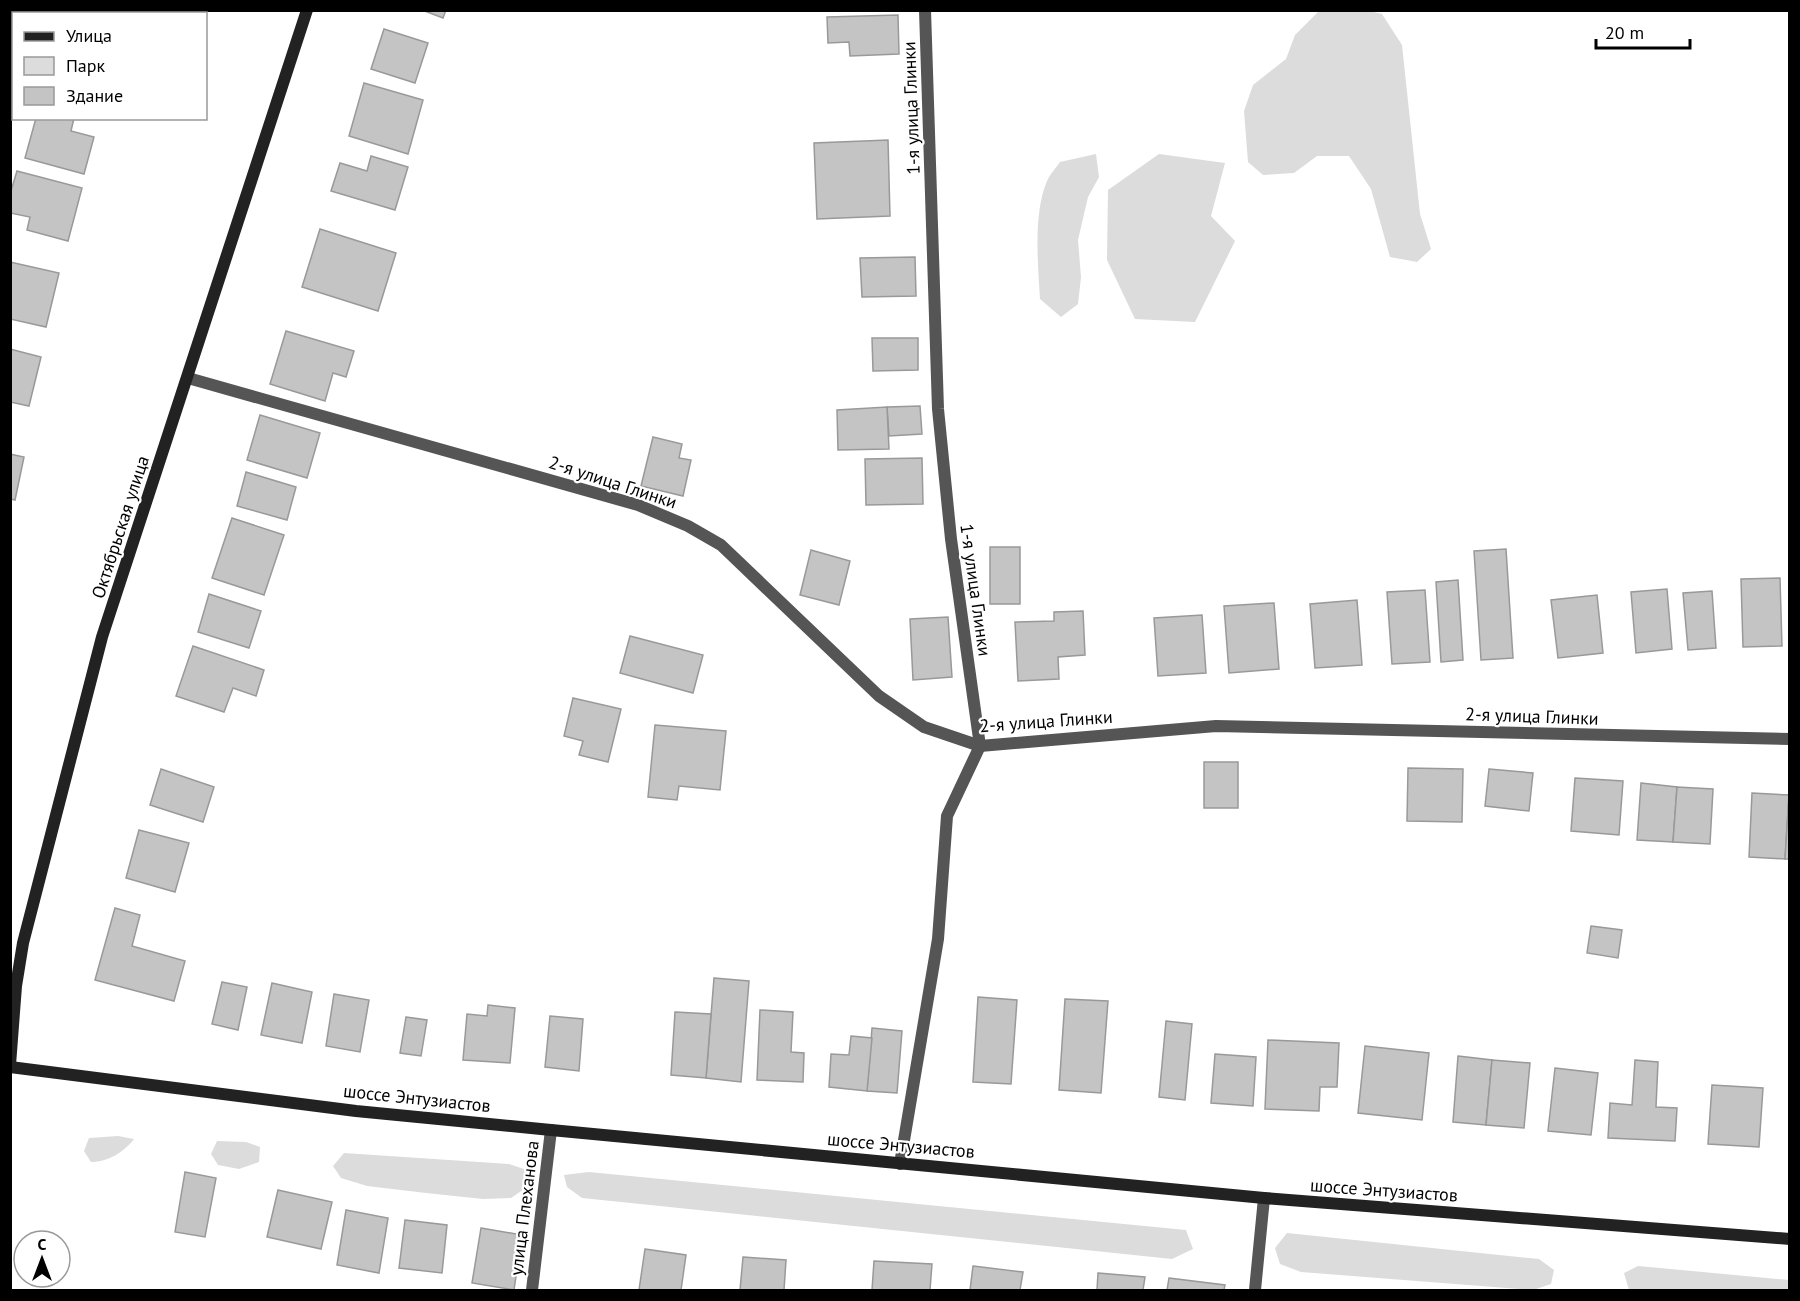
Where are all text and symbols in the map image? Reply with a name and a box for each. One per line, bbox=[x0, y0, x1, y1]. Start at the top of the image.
legend bbox=[12, 12, 207, 120]
scale bar bbox=[1596, 12, 1690, 50]
text: 20 m bbox=[1605, 21, 1644, 44]
text: Улица bbox=[66, 24, 112, 47]
street label: 1-я улица Глинки bbox=[897, 41, 925, 175]
text: Парк bbox=[66, 54, 106, 77]
text: Здание bbox=[66, 84, 123, 107]
street label: 2-я улица Глинки bbox=[546, 450, 680, 514]
street label: Октябрьская улица bbox=[86, 453, 154, 601]
street label: 1-я улица Глинки bbox=[955, 522, 997, 658]
street label: 2-я улица Глинки bbox=[1465, 702, 1599, 730]
street label: 2-я улица Глинки bbox=[979, 705, 1113, 737]
street label: шоссе Энтузиастов bbox=[342, 1079, 492, 1117]
street label: шоссе Энтузиастов bbox=[826, 1127, 976, 1163]
street label: улица Плеханова bbox=[504, 1139, 544, 1277]
street label: шоссе Энтузиастов bbox=[1309, 1173, 1459, 1207]
north arrow bbox=[12, 1229, 72, 1289]
text: С bbox=[38, 1234, 47, 1254]

